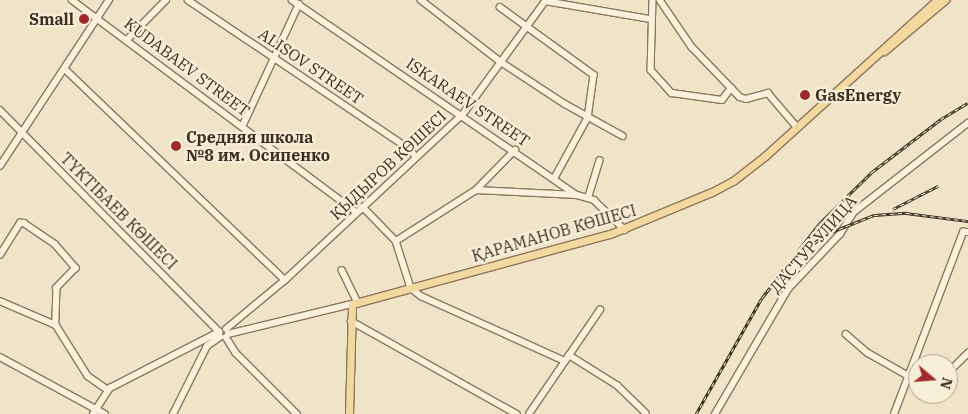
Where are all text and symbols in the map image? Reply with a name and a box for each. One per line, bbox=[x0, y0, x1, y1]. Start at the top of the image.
place label: Small bbox=[29, 9, 74, 29]
marker: Small bbox=[78, 13, 90, 25]
street label: KUDABAEV STREET bbox=[120, 14, 254, 120]
street label: ALISOV STREET bbox=[255, 24, 367, 108]
street label: ISKARAEV STREET bbox=[403, 54, 533, 150]
place label: GasEnergy bbox=[815, 85, 901, 105]
marker: GasEnergy bbox=[799, 89, 811, 101]
street label: ҚЫДЫРОВ КӨШЕСІ bbox=[326, 106, 450, 224]
place label: Средняя школа №8 им. Осипенко bbox=[186, 127, 330, 165]
marker: Средняя школа №8 им. Осипенко bbox=[170, 140, 182, 152]
street label: ТҮКТІБАЕВ КӨШЕСІ bbox=[57, 149, 181, 273]
street label: ДАСТУР УЛИЦА bbox=[765, 191, 861, 297]
street label: ҚАРАМАНОВ КӨШЕСІ bbox=[469, 200, 639, 266]
north arrow bbox=[908, 354, 958, 404]
text: N bbox=[936, 375, 957, 391]

